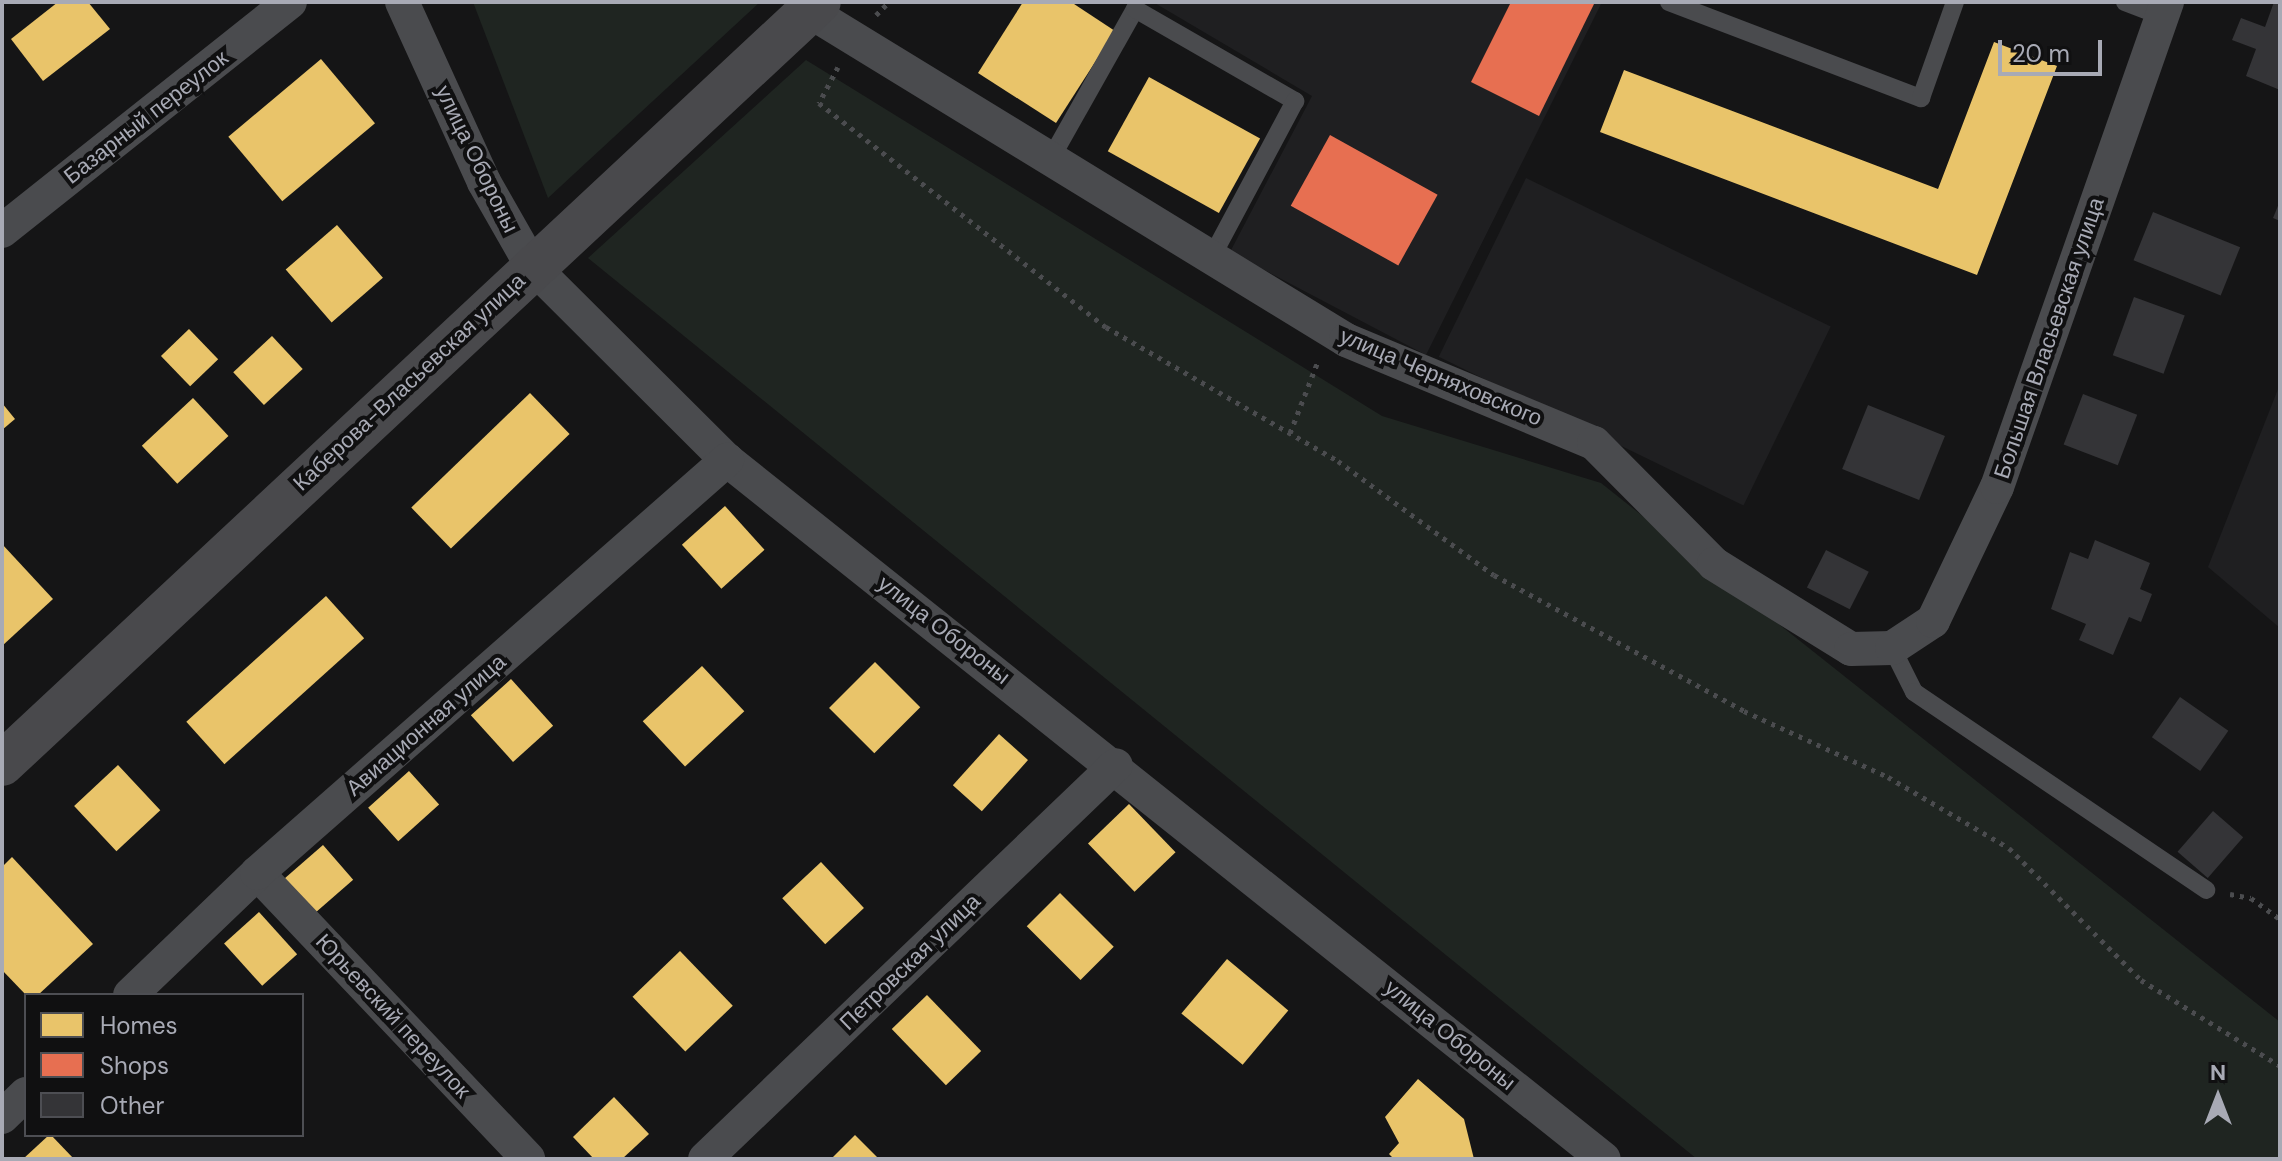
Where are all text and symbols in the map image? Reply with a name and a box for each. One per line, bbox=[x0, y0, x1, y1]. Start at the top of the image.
scale bar bbox=[2002, 24, 2106, 74]
text: 20 m bbox=[2012, 38, 2070, 69]
street label: Базарный переулок bbox=[59, 45, 233, 189]
street label: улица Обороны bbox=[430, 81, 524, 237]
street label: Большая Власьевская улица bbox=[1988, 194, 2110, 482]
street label: Каберова-Власьевская улица bbox=[288, 268, 530, 496]
street label: улица Черняховского bbox=[1336, 322, 1546, 432]
street label: улица Обороны bbox=[873, 570, 1015, 690]
street label: Авиационная улица bbox=[341, 649, 511, 801]
street label: Петровская улица bbox=[834, 888, 986, 1036]
street label: Юрьевский переулок bbox=[310, 929, 476, 1103]
street label: улица Обороны bbox=[1379, 974, 1521, 1096]
legend bbox=[24, 993, 304, 1137]
text: Homes bbox=[100, 1010, 178, 1041]
text: Shops bbox=[100, 1050, 169, 1081]
north arrow bbox=[2178, 1057, 2258, 1137]
text: N bbox=[2210, 1058, 2226, 1087]
text: Other bbox=[100, 1090, 164, 1121]

